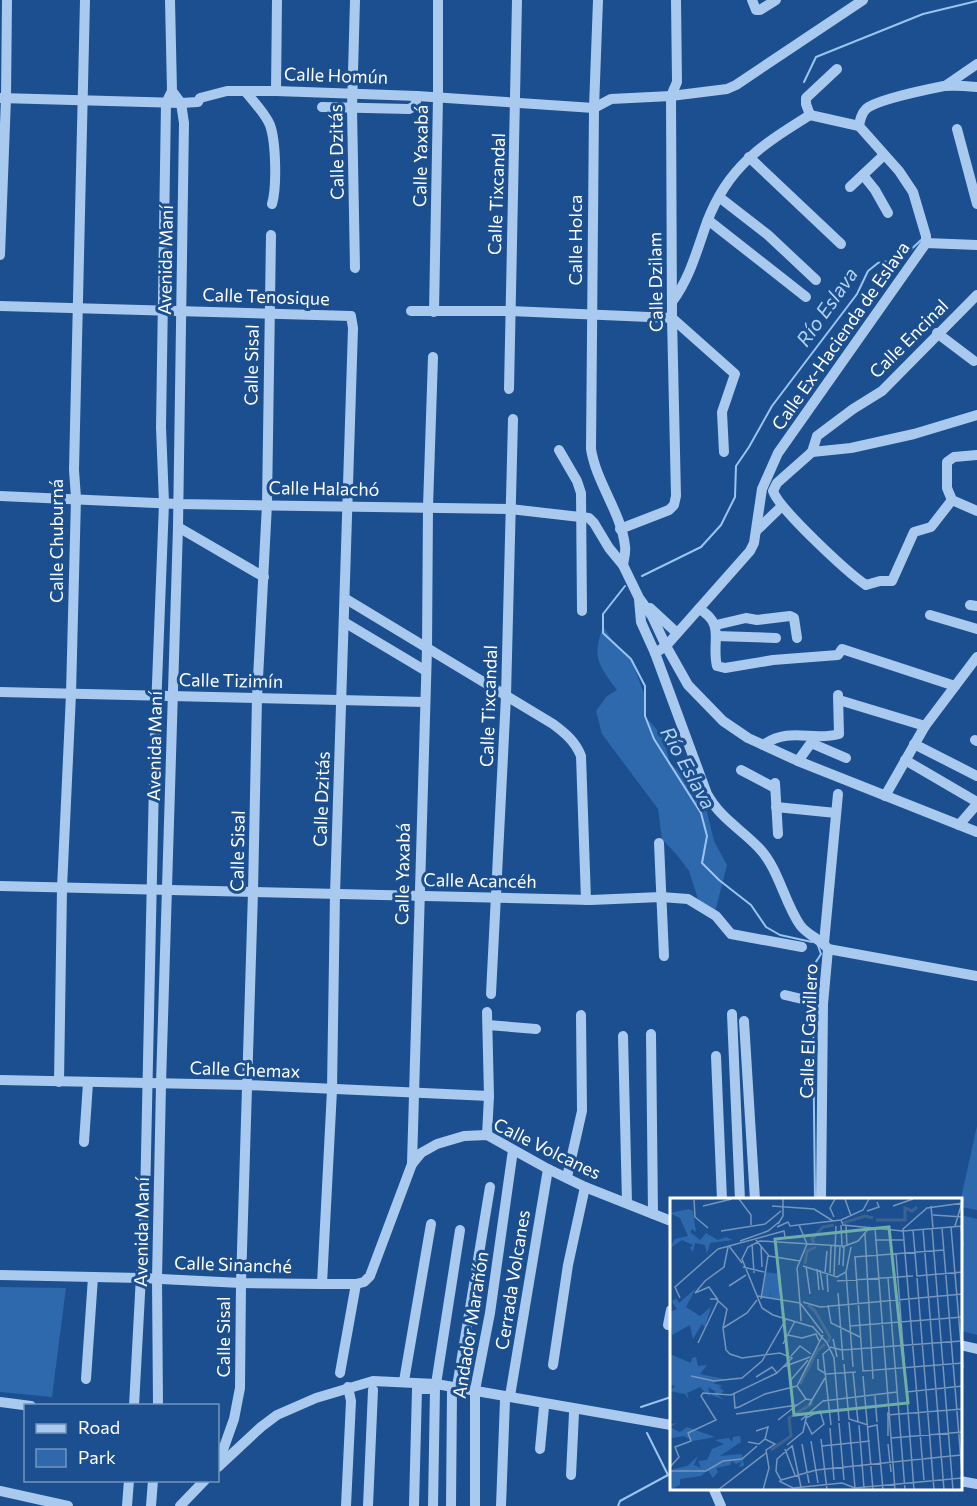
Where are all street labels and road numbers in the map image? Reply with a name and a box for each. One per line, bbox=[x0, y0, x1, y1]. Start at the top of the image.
street label: Calle Homún bbox=[284, 62, 388, 88]
street label: Calle Dzitás bbox=[324, 104, 348, 200]
street label: Calle Yaxabá bbox=[408, 105, 432, 207]
street label: Calle Tixcandal bbox=[483, 133, 509, 255]
street label: Calle Holca bbox=[564, 195, 586, 285]
street label: Avenida Maní bbox=[153, 204, 177, 315]
street label: Calle Dzilam bbox=[643, 232, 667, 332]
street label: Calle Ex-Hacienda de Eslava bbox=[767, 237, 914, 434]
street label: Calle Tenosique bbox=[202, 283, 330, 309]
street label: Calle Encinal bbox=[864, 294, 952, 382]
street label: Calle Sisal bbox=[239, 324, 263, 406]
street label: Calle Halachó bbox=[268, 476, 380, 500]
street label: Calle Chuburná bbox=[45, 479, 67, 603]
street label: Calle Tixcandal bbox=[475, 645, 501, 767]
street label: Calle Tizimín bbox=[179, 668, 283, 692]
street label: Avenida Maní bbox=[142, 690, 166, 801]
street label: Calle Dzitás bbox=[308, 751, 334, 847]
street label: Calle Sisal bbox=[225, 810, 249, 892]
street label: Calle Yaxabá bbox=[390, 823, 414, 925]
street label: Calle Acancéh bbox=[423, 868, 537, 892]
street label: Calle El Gavillero bbox=[795, 963, 821, 1099]
street label: Calle Chemax bbox=[189, 1056, 301, 1082]
street label: Calle Volcanes bbox=[490, 1113, 605, 1184]
street label: Avenida Maní bbox=[129, 1176, 153, 1287]
street label: Cerrada Volcanes bbox=[490, 1208, 534, 1351]
street label: Andador Marañón bbox=[448, 1250, 493, 1400]
street label: Calle Sinanché bbox=[174, 1251, 292, 1277]
street label: Calle Sisal bbox=[212, 1296, 234, 1378]

